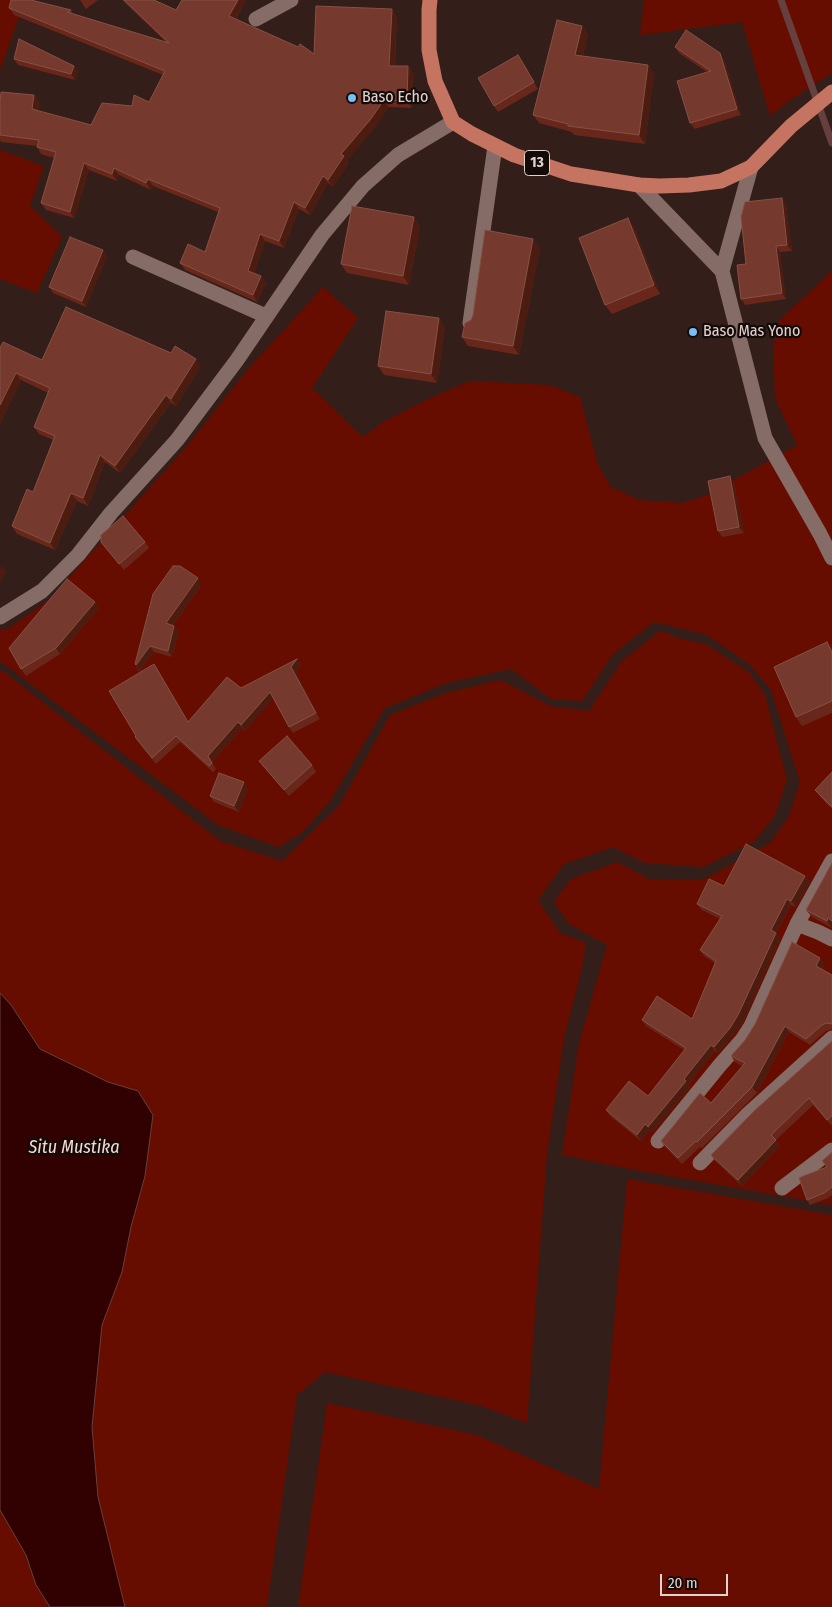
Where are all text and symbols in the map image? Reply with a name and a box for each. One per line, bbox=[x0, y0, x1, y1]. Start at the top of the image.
place label: Baso Echo bbox=[362, 88, 428, 108]
marker: Baso Echo bbox=[346, 92, 358, 104]
road number: 13 bbox=[524, 150, 550, 176]
place label: Baso Mas Yono bbox=[703, 322, 800, 342]
marker: Baso Mas Yono bbox=[687, 326, 699, 338]
water label: Situ Mustika bbox=[29, 1137, 119, 1159]
scale bar bbox=[662, 1564, 730, 1596]
text: 20 m bbox=[668, 1574, 698, 1592]

